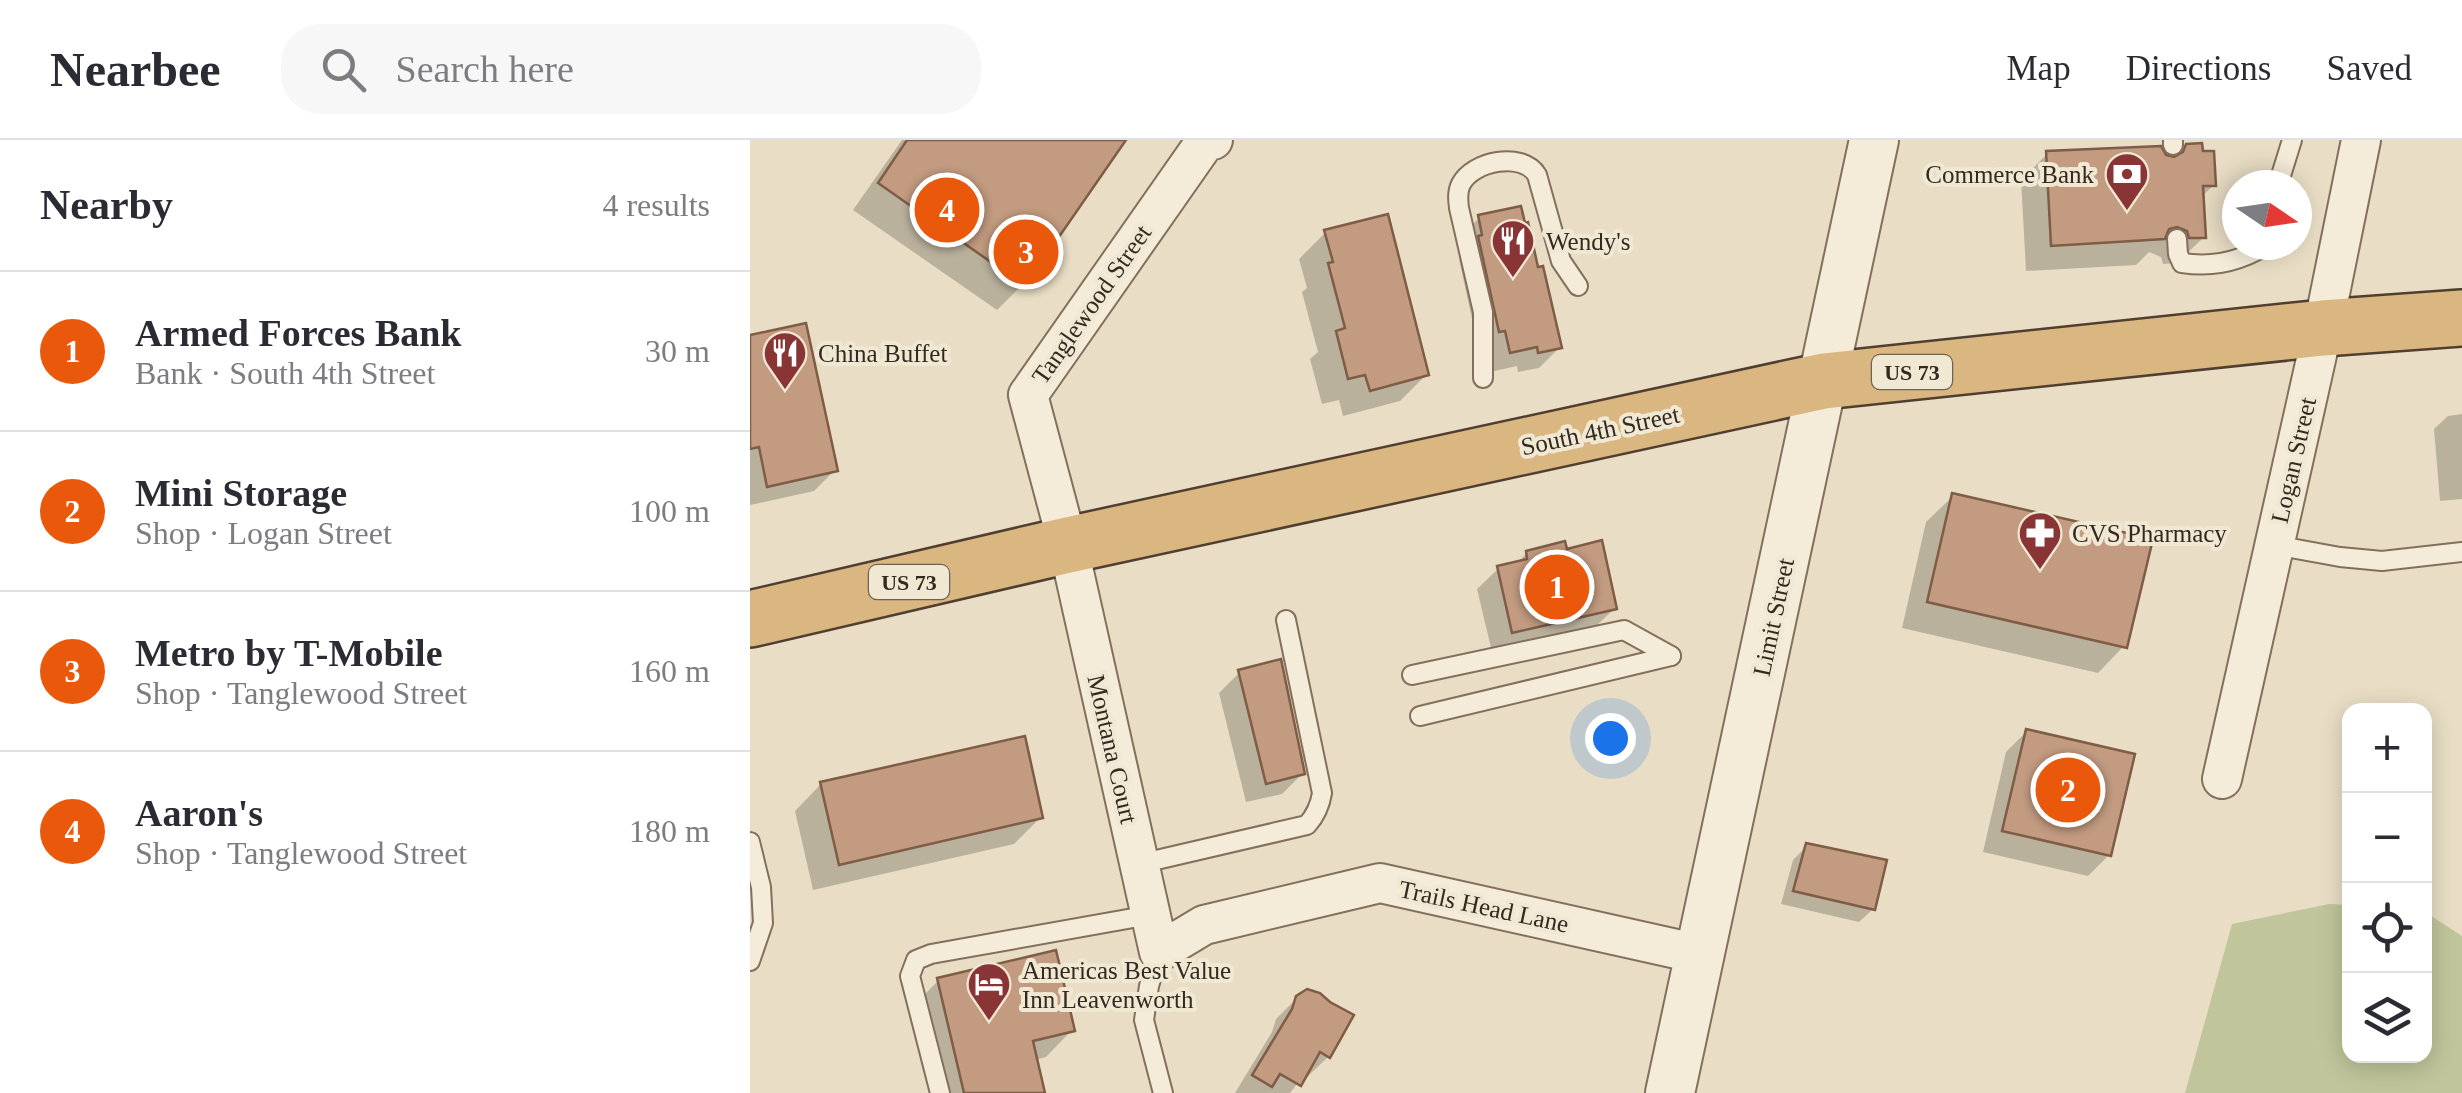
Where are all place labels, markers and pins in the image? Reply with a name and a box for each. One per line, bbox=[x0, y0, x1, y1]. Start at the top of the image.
bank icon: Commerce Bank bbox=[2104, 151, 2150, 212]
place label: Commerce Bank bbox=[1925, 161, 2094, 188]
pin: 4 bbox=[914, 172, 980, 248]
pin: 3 bbox=[994, 214, 1058, 290]
restaurant icon: Wendy's bbox=[1490, 218, 1536, 279]
place label: Wendy's bbox=[1546, 228, 1630, 255]
restaurant icon: China Buffet bbox=[762, 330, 808, 391]
place label: China Buffet bbox=[818, 340, 947, 367]
pharmacy icon: CVS Pharmacy bbox=[2017, 510, 2063, 571]
place label: CVS Pharmacy bbox=[2072, 520, 2227, 547]
pin: 1 bbox=[1524, 550, 1590, 624]
pin: 2 bbox=[2036, 752, 2100, 828]
place label: Americas Best Value Inn Leavenworth bbox=[1022, 957, 1231, 1013]
hotel icon: Americas Best Value Inn Leavenworth bbox=[966, 961, 1012, 1022]

